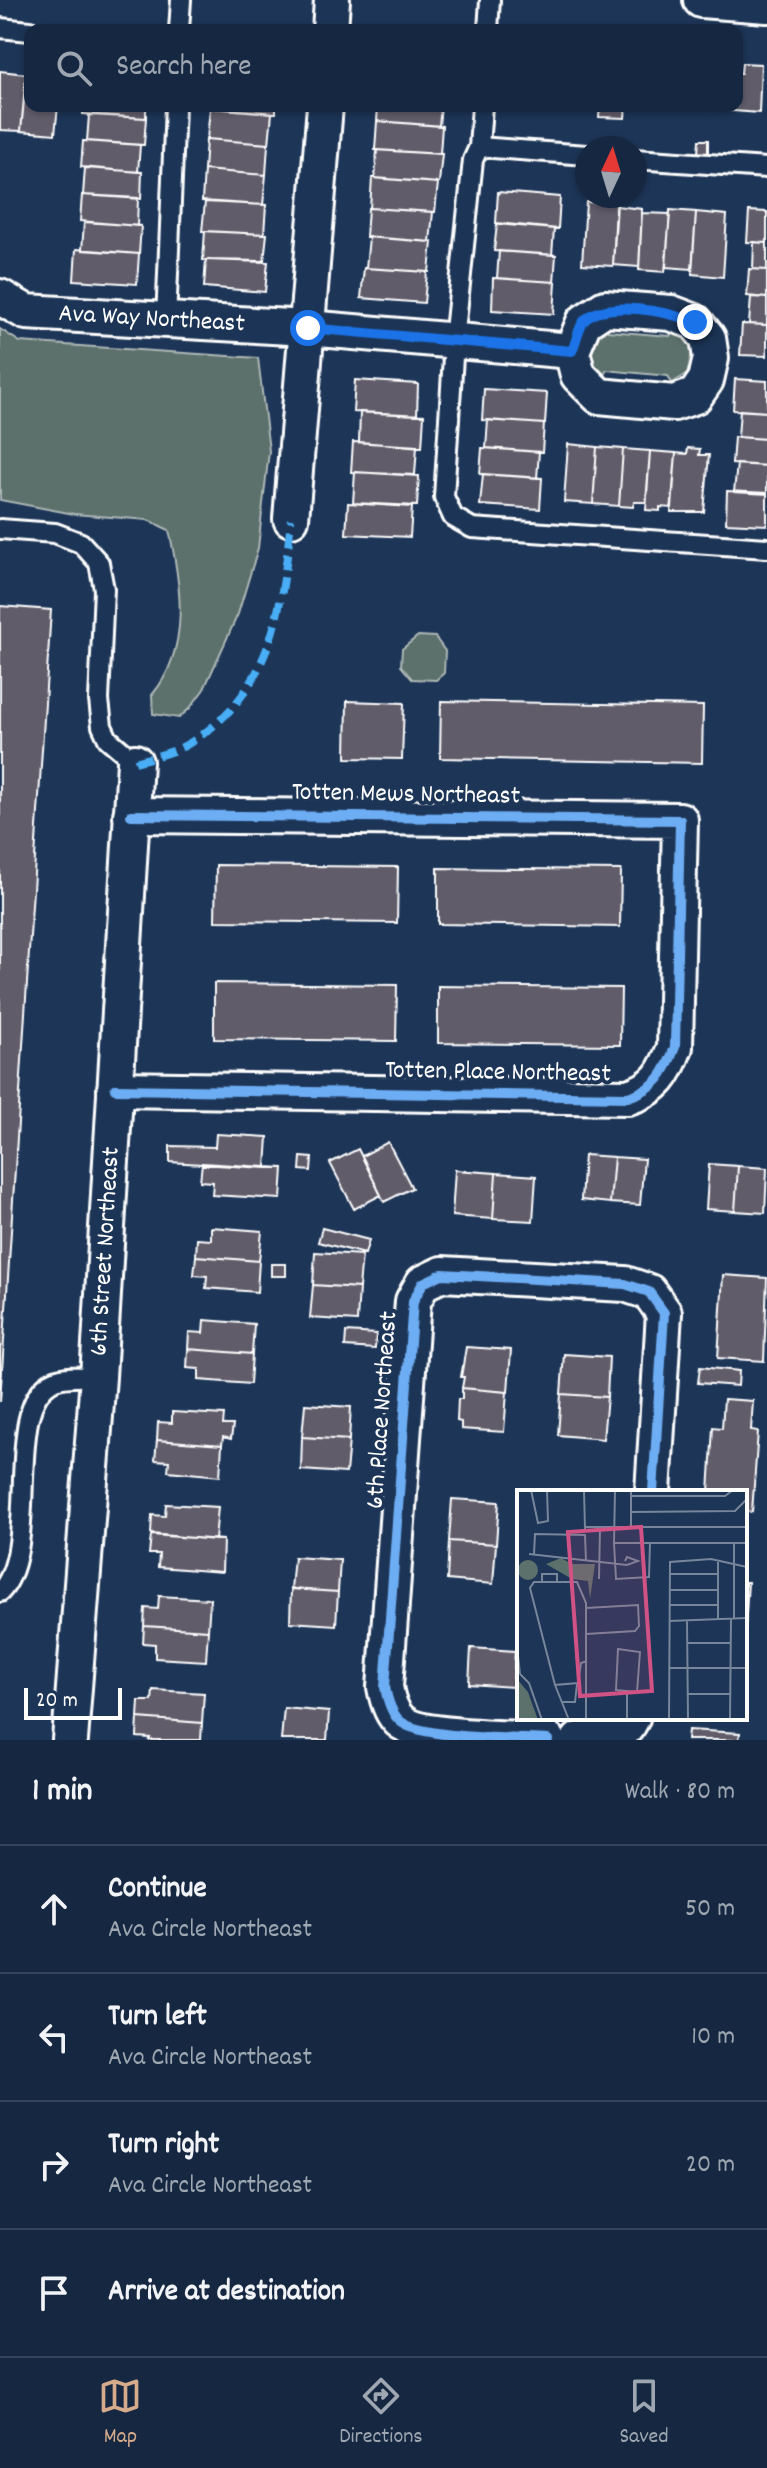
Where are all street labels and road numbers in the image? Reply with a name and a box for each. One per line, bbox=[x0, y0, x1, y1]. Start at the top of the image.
street label: Ava Way Northeast bbox=[58, 295, 246, 343]
street label: Totten Mews Northeast bbox=[292, 775, 521, 815]
street label: Totten Place Northeast bbox=[385, 1053, 612, 1093]
street label: 6th Street Northeast bbox=[81, 1145, 130, 1357]
street label: 6th Place Northeast bbox=[358, 1310, 408, 1510]

